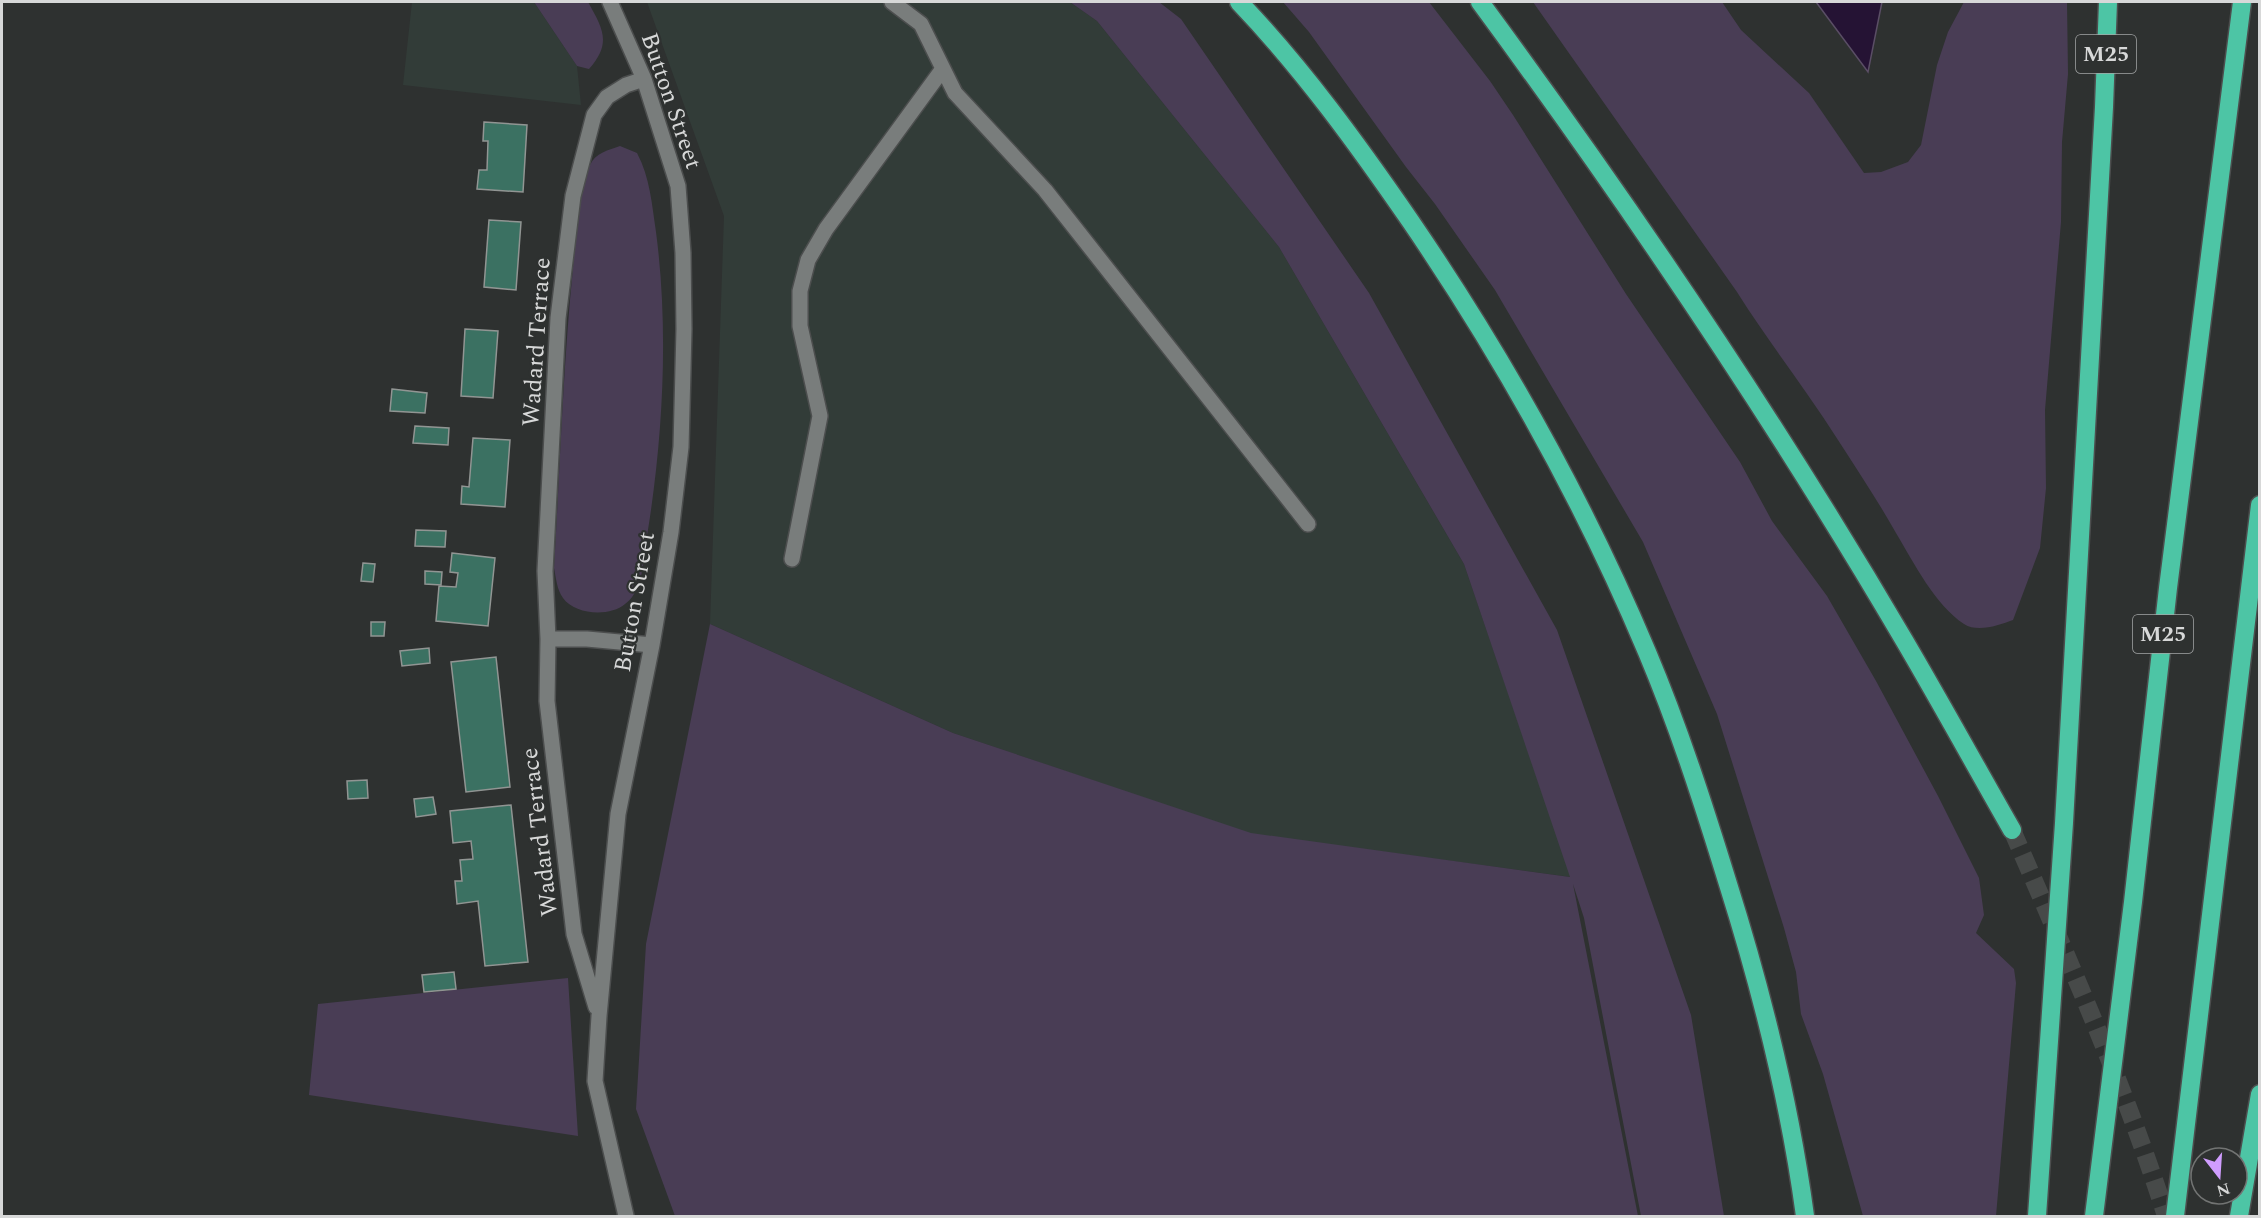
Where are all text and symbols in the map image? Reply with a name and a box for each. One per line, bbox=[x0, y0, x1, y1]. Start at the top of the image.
street label: Button Street bbox=[631, 28, 711, 174]
road number: M25 bbox=[2076, 35, 2136, 73]
street label: Wadard Terrace bbox=[513, 256, 561, 428]
street label: Button Street bbox=[605, 529, 665, 675]
road number: M25 bbox=[2133, 615, 2193, 653]
street label: Wadard Terrace bbox=[512, 746, 568, 918]
north arrow bbox=[2189, 1146, 2249, 1206]
text: N bbox=[2213, 1176, 2233, 1203]

